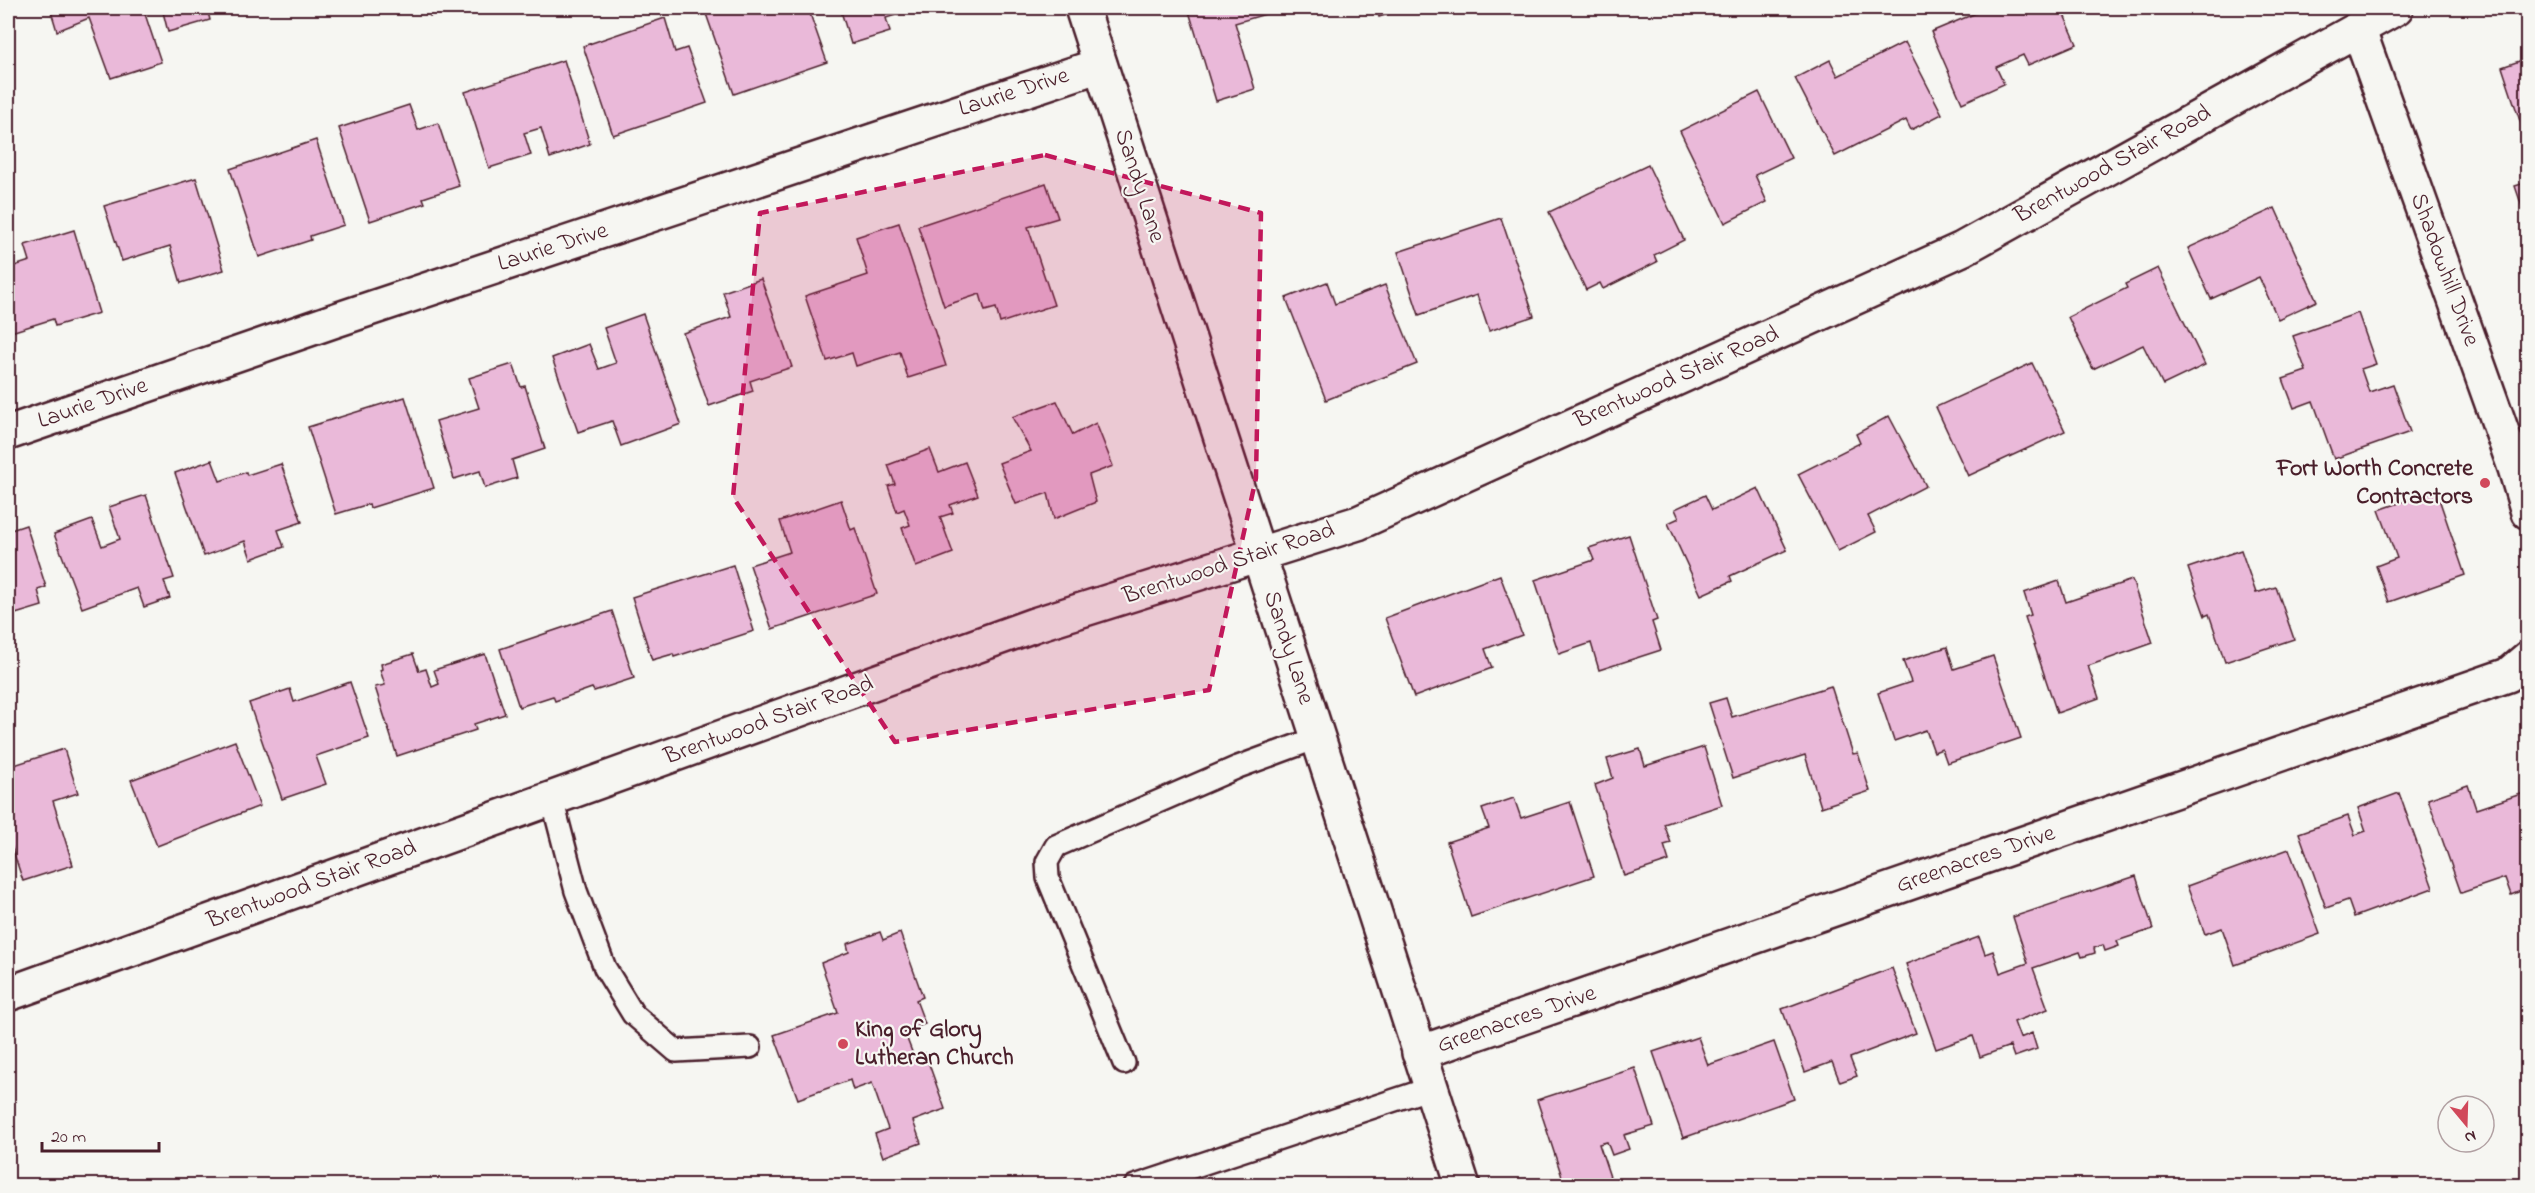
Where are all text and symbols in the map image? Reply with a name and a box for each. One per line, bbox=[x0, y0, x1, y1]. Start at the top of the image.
street label: Laurie Drive bbox=[954, 59, 1074, 127]
street label: Brentwood Stair Road bbox=[2007, 96, 2218, 234]
street label: Sandy Lane bbox=[1103, 125, 1174, 248]
street label: Shadowhill Drive bbox=[2400, 188, 2488, 352]
street label: Laurie Drive bbox=[493, 214, 613, 282]
street label: Brentwood Stair Road bbox=[1568, 317, 1785, 439]
street label: Laurie Drive bbox=[33, 369, 153, 439]
place label: Fort Worth Concrete Contractors bbox=[2275, 452, 2474, 515]
marker: Fort Worth Concrete Contractors bbox=[2478, 476, 2492, 490]
street label: Brentwood Stair Road bbox=[1118, 513, 1340, 615]
street label: Sandy Lane bbox=[1252, 587, 1323, 710]
street label: Brentwood Stair Road bbox=[658, 667, 879, 776]
street label: Greenacres Drive bbox=[1892, 816, 2060, 904]
street label: Brentwood Stair Road bbox=[201, 831, 422, 940]
street label: Greenacres Drive bbox=[1433, 976, 1601, 1064]
place label: King of Glory Lutheran Church bbox=[855, 1013, 1014, 1076]
marker: King of Glory Lutheran Church bbox=[836, 1037, 850, 1051]
north arrow bbox=[2436, 1094, 2496, 1154]
scale bar bbox=[42, 1115, 159, 1153]
text: N bbox=[2461, 1123, 2479, 1149]
text: 20 m bbox=[51, 1125, 86, 1151]

